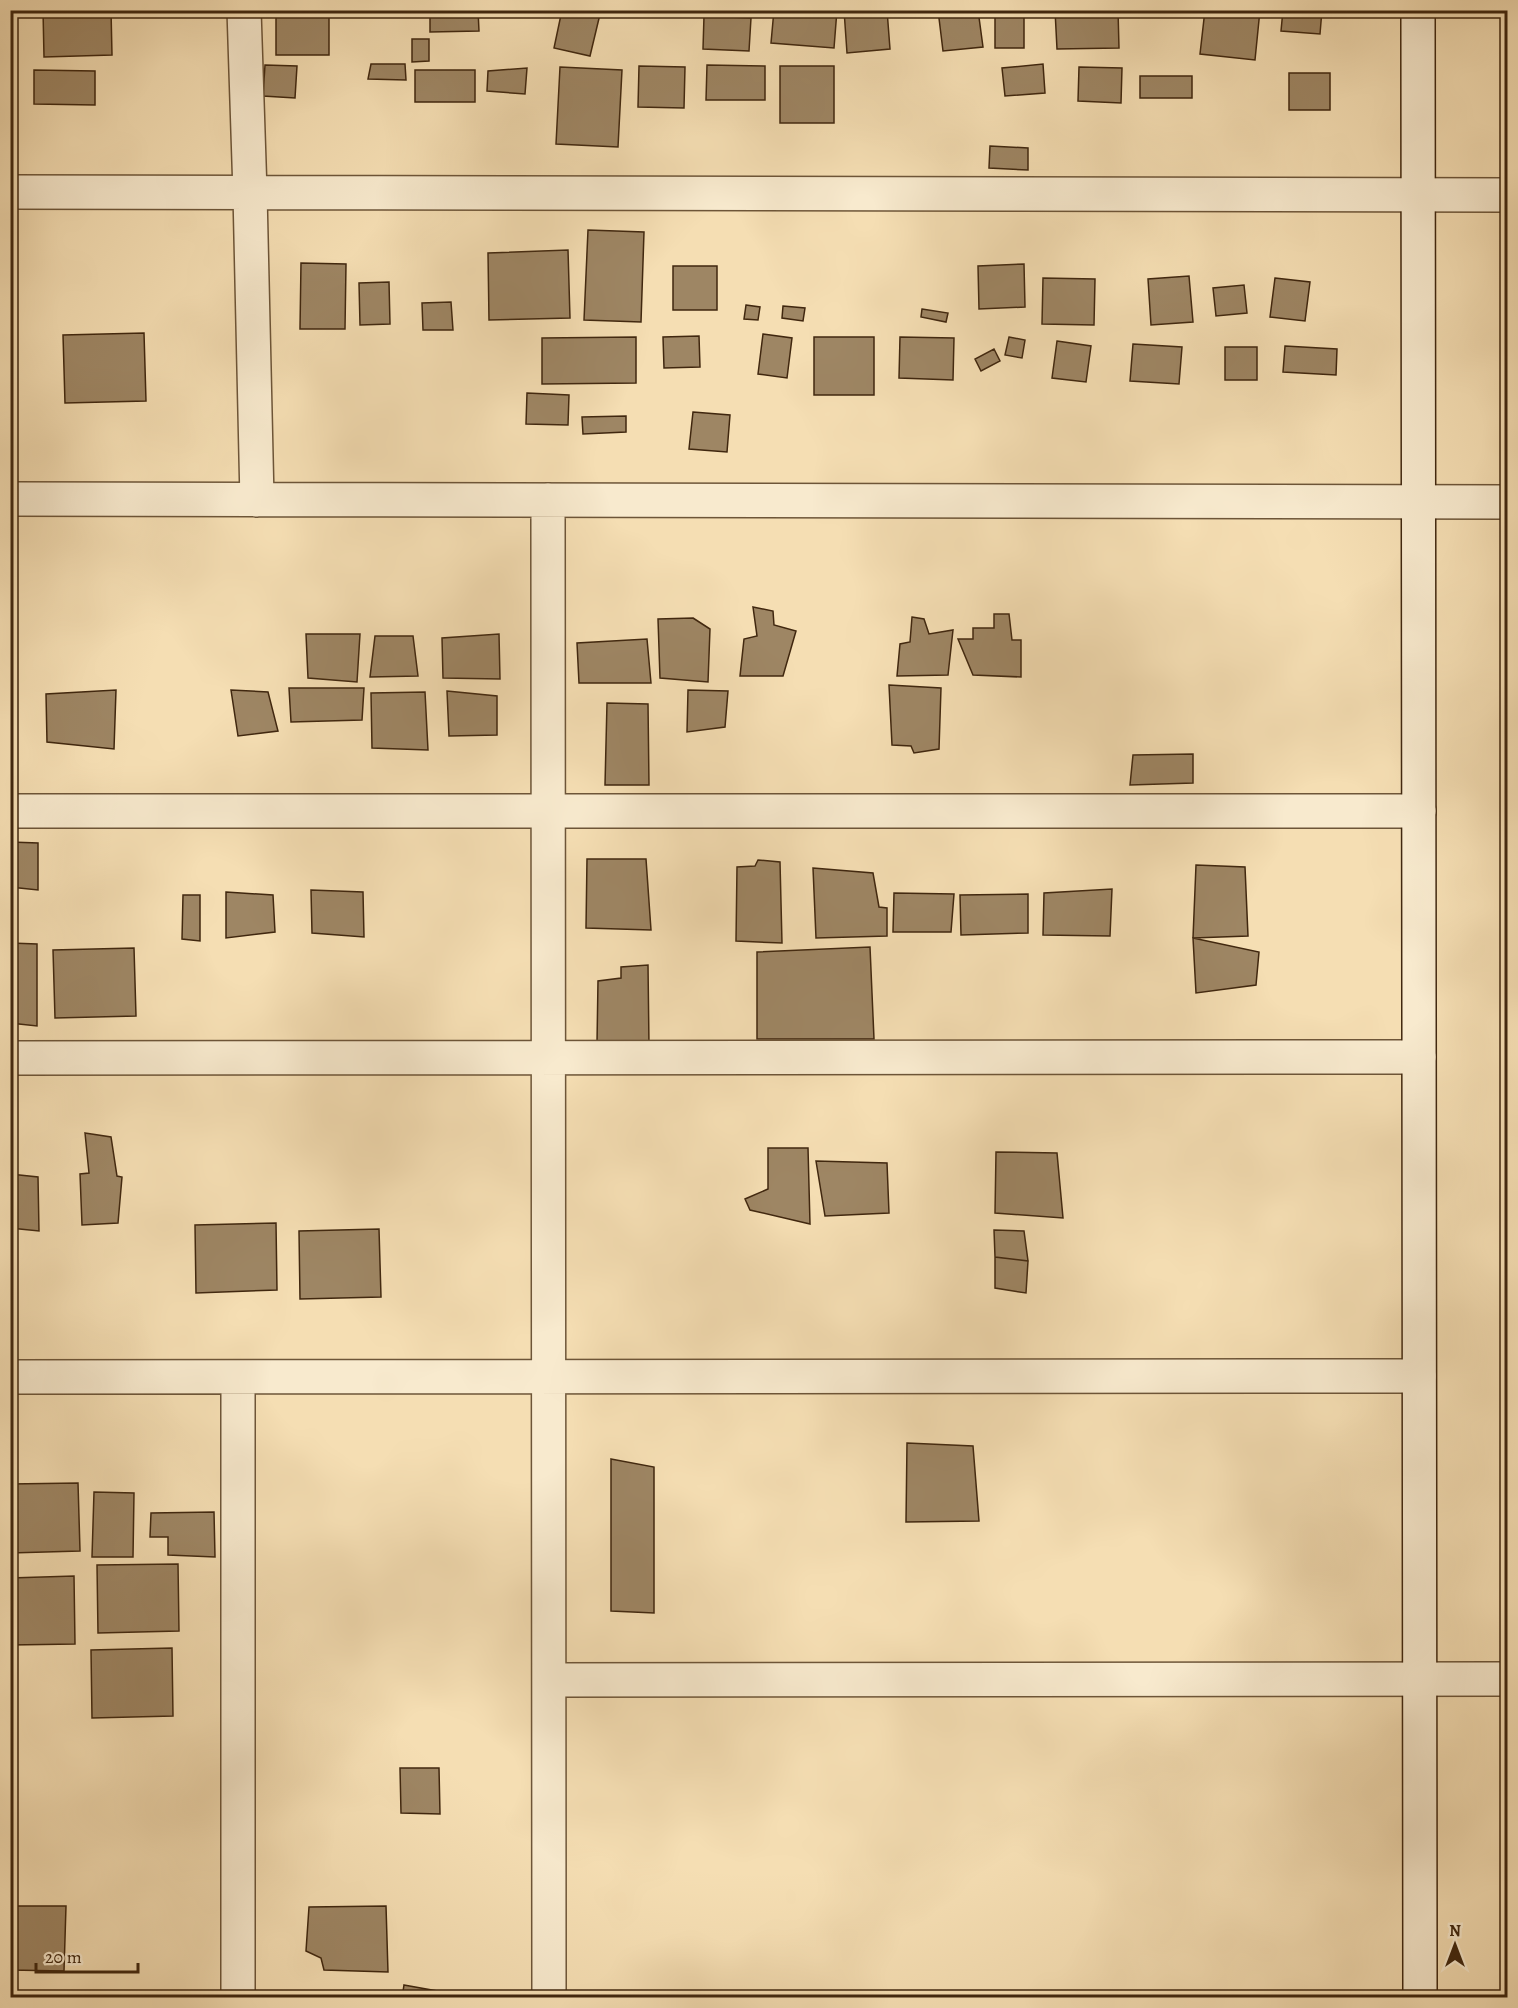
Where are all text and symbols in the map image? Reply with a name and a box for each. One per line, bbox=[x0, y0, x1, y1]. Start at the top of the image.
north arrow bbox=[1425, 1915, 1485, 1975]
text: N bbox=[1449, 1920, 1461, 1942]
scale bar bbox=[36, 1936, 138, 1974]
text: 20 m bbox=[45, 1945, 82, 1969]

